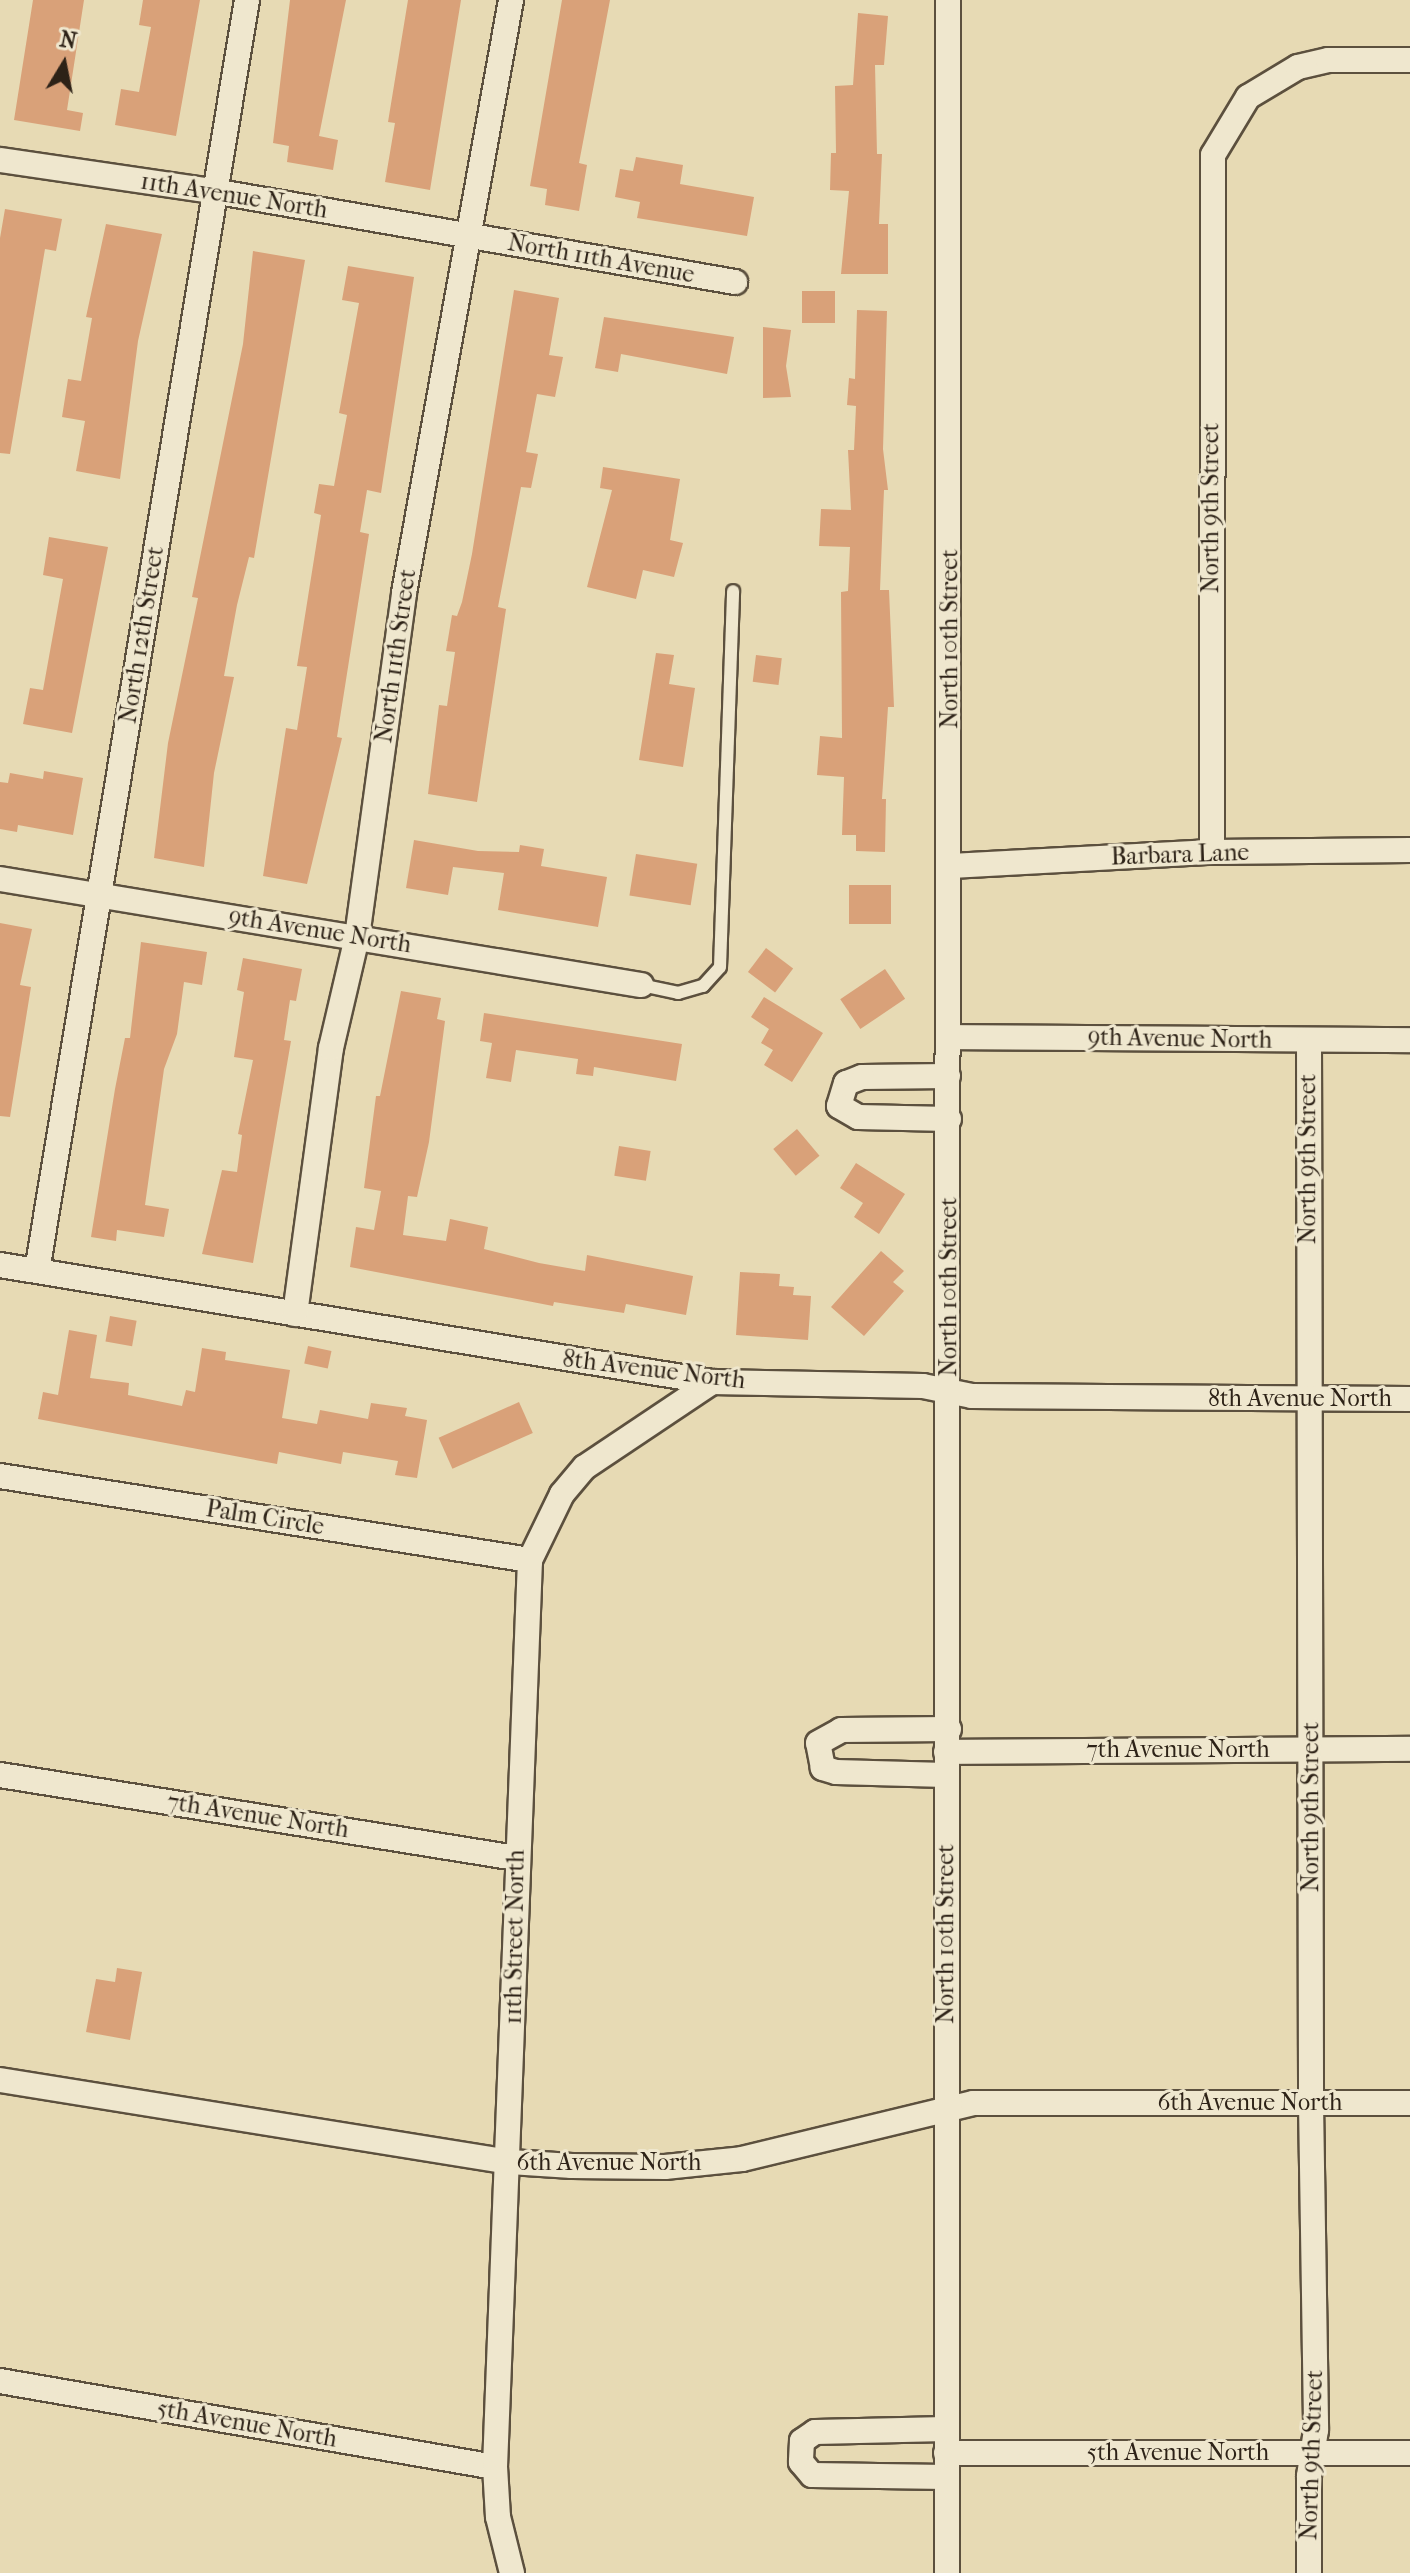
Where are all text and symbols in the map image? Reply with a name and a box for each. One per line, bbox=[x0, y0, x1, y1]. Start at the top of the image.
north arrow bbox=[24, 24, 104, 104]
text: N bbox=[58, 26, 79, 55]
street label: 11th Avenue North bbox=[138, 167, 330, 225]
street label: North 11th Avenue bbox=[505, 228, 697, 290]
street label: North 9th Street bbox=[1197, 423, 1225, 593]
street label: North 12th Street bbox=[114, 544, 170, 726]
street label: North 10th Street bbox=[936, 549, 964, 729]
street label: North 11th Street bbox=[370, 567, 422, 745]
street label: Barbara Lane bbox=[1110, 838, 1250, 872]
street label: 9th Avenue North bbox=[227, 902, 413, 960]
street label: 9th Avenue North bbox=[1087, 1023, 1273, 1055]
street label: North 9th Street bbox=[1294, 1074, 1322, 1244]
street label: North 10th Street bbox=[935, 1197, 963, 1377]
street label: 8th Avenue North bbox=[561, 1344, 747, 1396]
street label: 8th Avenue North bbox=[1208, 1385, 1392, 1413]
street label: Palm Circle bbox=[204, 1494, 326, 1542]
street label: North 9th Street bbox=[1297, 1722, 1325, 1892]
street label: 7th Avenue North bbox=[1086, 1736, 1270, 1764]
street label: 7th Avenue North bbox=[165, 1787, 351, 1845]
street label: North 10th Street bbox=[932, 1844, 960, 2024]
street label: 11th Street North bbox=[499, 1849, 531, 2025]
street label: 6th Avenue North bbox=[1158, 2089, 1342, 2117]
street label: 6th Avenue North bbox=[517, 2149, 701, 2177]
street label: North 9th Street bbox=[1295, 2369, 1329, 2541]
street label: 5th Avenue North bbox=[155, 2394, 339, 2454]
street label: 5th Avenue North bbox=[1087, 2439, 1269, 2467]

